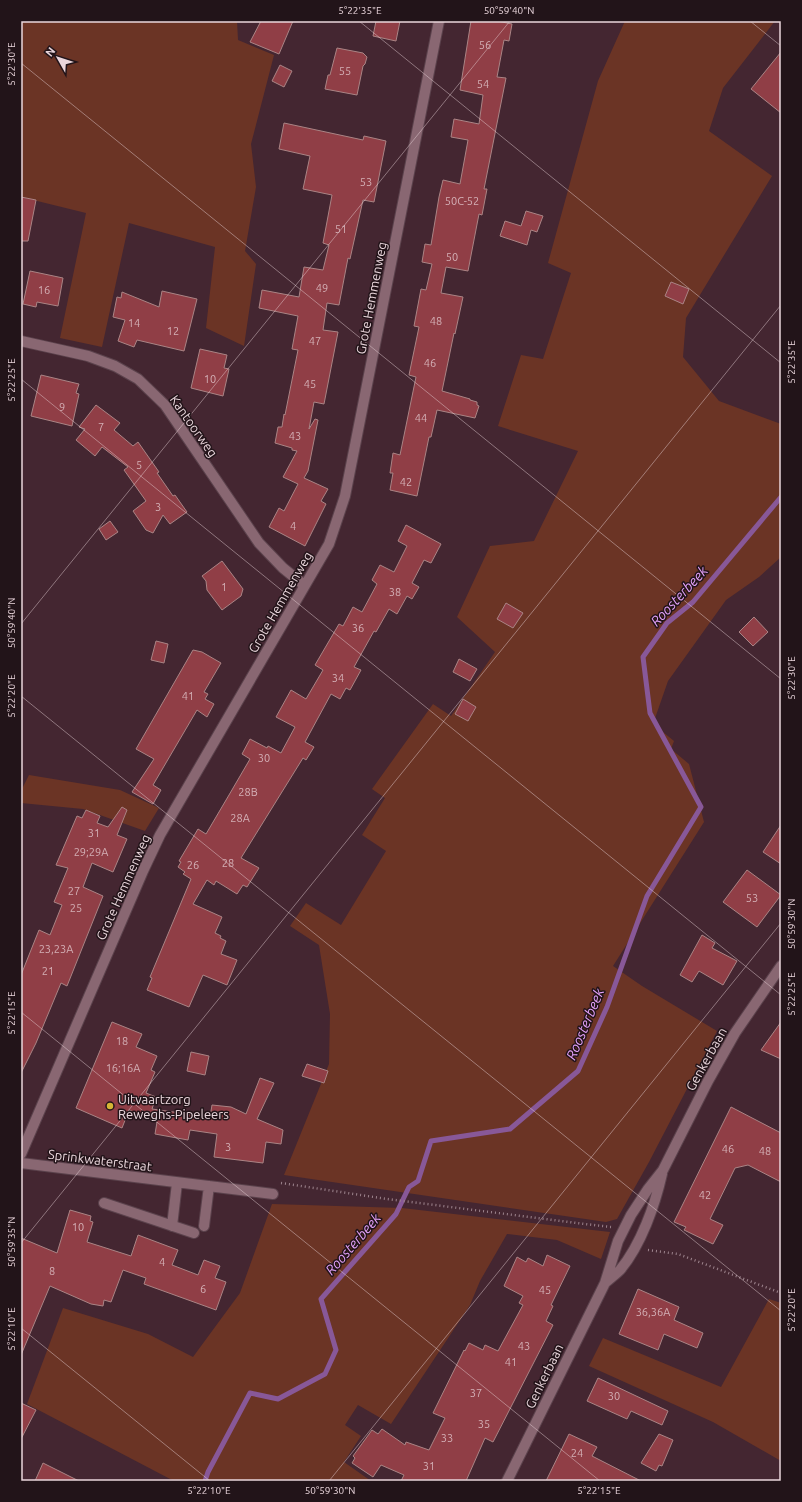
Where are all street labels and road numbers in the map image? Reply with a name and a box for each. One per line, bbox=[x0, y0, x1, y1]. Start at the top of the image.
street label: Grote Hemmenweg bbox=[353, 241, 389, 355]
street label: Kantoorweg bbox=[168, 392, 220, 460]
street label: Grote Hemmenweg bbox=[245, 549, 315, 655]
street label: Grote Hemmenweg bbox=[93, 832, 153, 942]
street label: Genkerbaan bbox=[683, 1025, 729, 1093]
street label: Sprinkwaterstraat bbox=[47, 1147, 153, 1173]
street label: Genkerbaan bbox=[522, 1341, 566, 1411]

